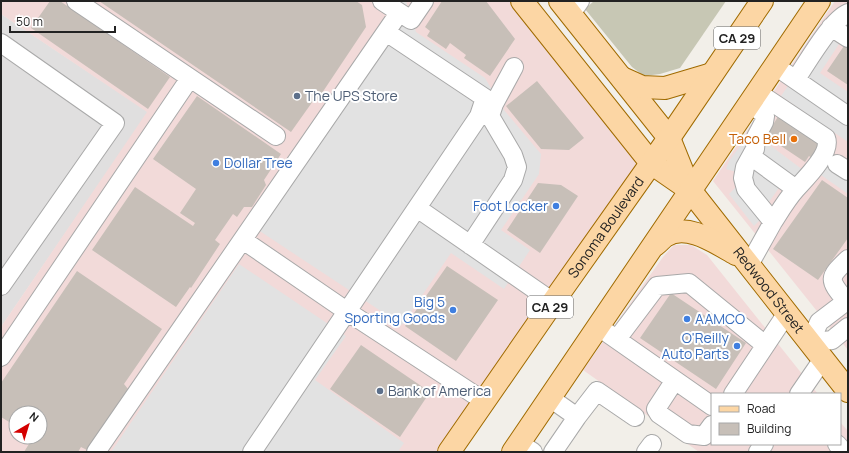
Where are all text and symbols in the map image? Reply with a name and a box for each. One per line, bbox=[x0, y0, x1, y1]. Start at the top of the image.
scale bar bbox=[10, 8, 115, 34]
text: 50 m bbox=[16, 13, 43, 30]
road number: CA 29 bbox=[714, 27, 760, 49]
place label: The UPS Store bbox=[305, 86, 398, 105]
marker: The UPS Store bbox=[292, 91, 302, 101]
place label: Taco Bell bbox=[729, 129, 786, 148]
marker: Taco Bell bbox=[789, 134, 799, 144]
place label: Dollar Tree bbox=[224, 153, 293, 172]
marker: Dollar Tree bbox=[211, 158, 221, 168]
street label: Sonoma Boulevard bbox=[563, 173, 648, 282]
place label: Foot Locker bbox=[473, 196, 548, 215]
marker: Foot Locker bbox=[551, 201, 561, 211]
street label: Redwood Street bbox=[729, 243, 809, 337]
place label: Big 5 Sporting Goods bbox=[344, 292, 445, 327]
road number: CA 29 bbox=[527, 296, 573, 318]
marker: Big 5 Sporting Goods bbox=[448, 305, 458, 315]
place label: AAMCO bbox=[695, 309, 745, 328]
marker: AAMCO bbox=[682, 314, 692, 324]
place label: O'Reilly Auto Parts bbox=[661, 328, 730, 363]
marker: O'Reilly Auto Parts bbox=[732, 341, 742, 351]
place label: Bank of America bbox=[388, 381, 491, 400]
marker: Bank of America bbox=[375, 386, 385, 396]
legend bbox=[711, 393, 841, 445]
text: Road bbox=[747, 400, 775, 417]
north arrow bbox=[8, 405, 48, 445]
text: N bbox=[27, 408, 42, 425]
text: Building bbox=[747, 420, 791, 437]

